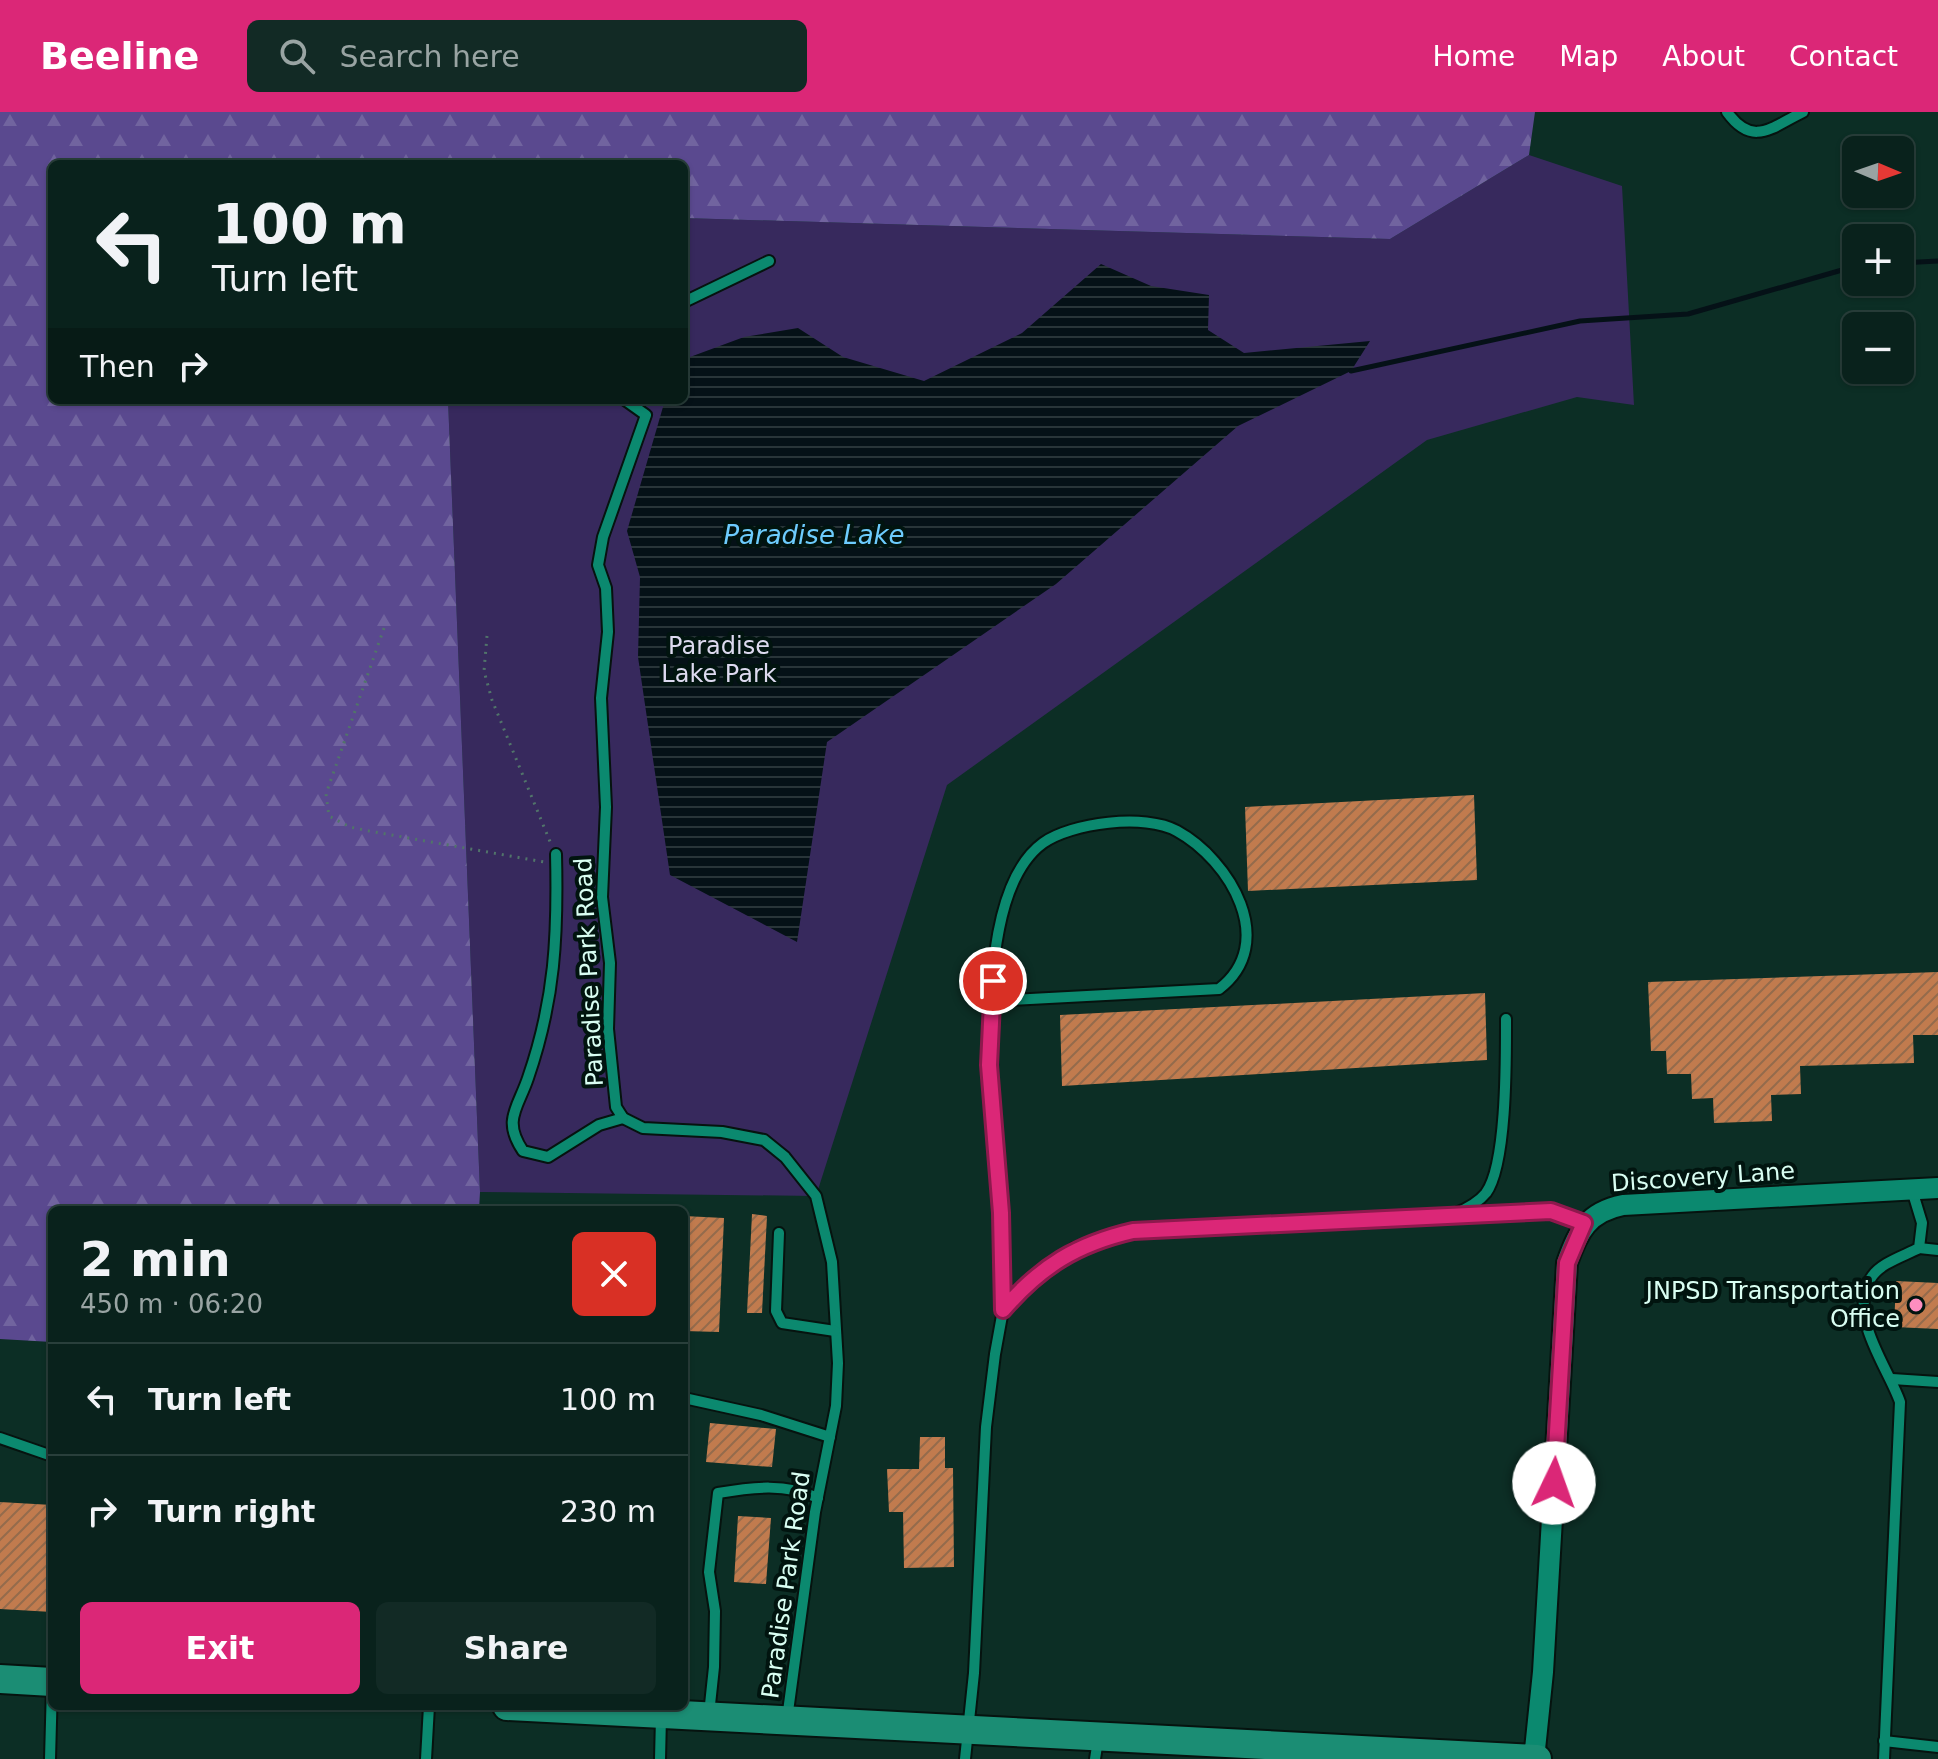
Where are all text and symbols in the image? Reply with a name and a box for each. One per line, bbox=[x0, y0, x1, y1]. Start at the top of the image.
search box bbox=[247, 20, 807, 92]
text: Beeline bbox=[40, 34, 199, 78]
icon: search bbox=[275, 34, 319, 78]
text: Search here bbox=[339, 39, 520, 74]
text: Home bbox=[1432, 40, 1515, 73]
text: Map bbox=[1559, 40, 1618, 73]
text: About bbox=[1662, 40, 1745, 73]
text: Contact bbox=[1789, 40, 1898, 73]
north arrow bbox=[1842, 136, 1914, 208]
map controls bbox=[1842, 136, 1914, 384]
text: 100 m bbox=[212, 191, 407, 256]
icon: left bbox=[80, 192, 184, 296]
button: + bbox=[1842, 224, 1914, 296]
text: Turn left bbox=[212, 258, 358, 299]
button: − bbox=[1842, 312, 1914, 384]
icon: right bbox=[171, 344, 215, 388]
text: Then bbox=[80, 349, 155, 384]
water label: Paradise Lake bbox=[723, 520, 905, 550]
park label: Paradise Lake Park bbox=[661, 632, 777, 688]
street label: Paradise Park Road bbox=[569, 857, 609, 1087]
pin bbox=[959, 947, 1027, 1015]
icon: arrive bbox=[971, 959, 1015, 1003]
street label: Discovery Lane bbox=[1610, 1157, 1796, 1197]
text: 2 min bbox=[80, 1231, 231, 1287]
button: close bbox=[572, 1232, 656, 1316]
place label: JNPSD Transportation Office bbox=[1644, 1277, 1900, 1333]
text: 450 m · 06:20 bbox=[80, 1289, 263, 1319]
marker: JNPSD Transportation Office bbox=[1907, 1296, 1925, 1314]
icon: left bbox=[80, 1377, 124, 1421]
text: Turn left bbox=[148, 1382, 291, 1417]
text: 100 m bbox=[560, 1382, 656, 1417]
position arrow bbox=[1512, 1441, 1596, 1525]
street label: Paradise Park Road bbox=[756, 1470, 816, 1700]
icon: right bbox=[80, 1489, 124, 1533]
text: Turn right bbox=[148, 1494, 315, 1529]
text: 230 m bbox=[560, 1494, 656, 1529]
button: Exit bbox=[80, 1602, 360, 1694]
button: Share bbox=[376, 1602, 656, 1694]

